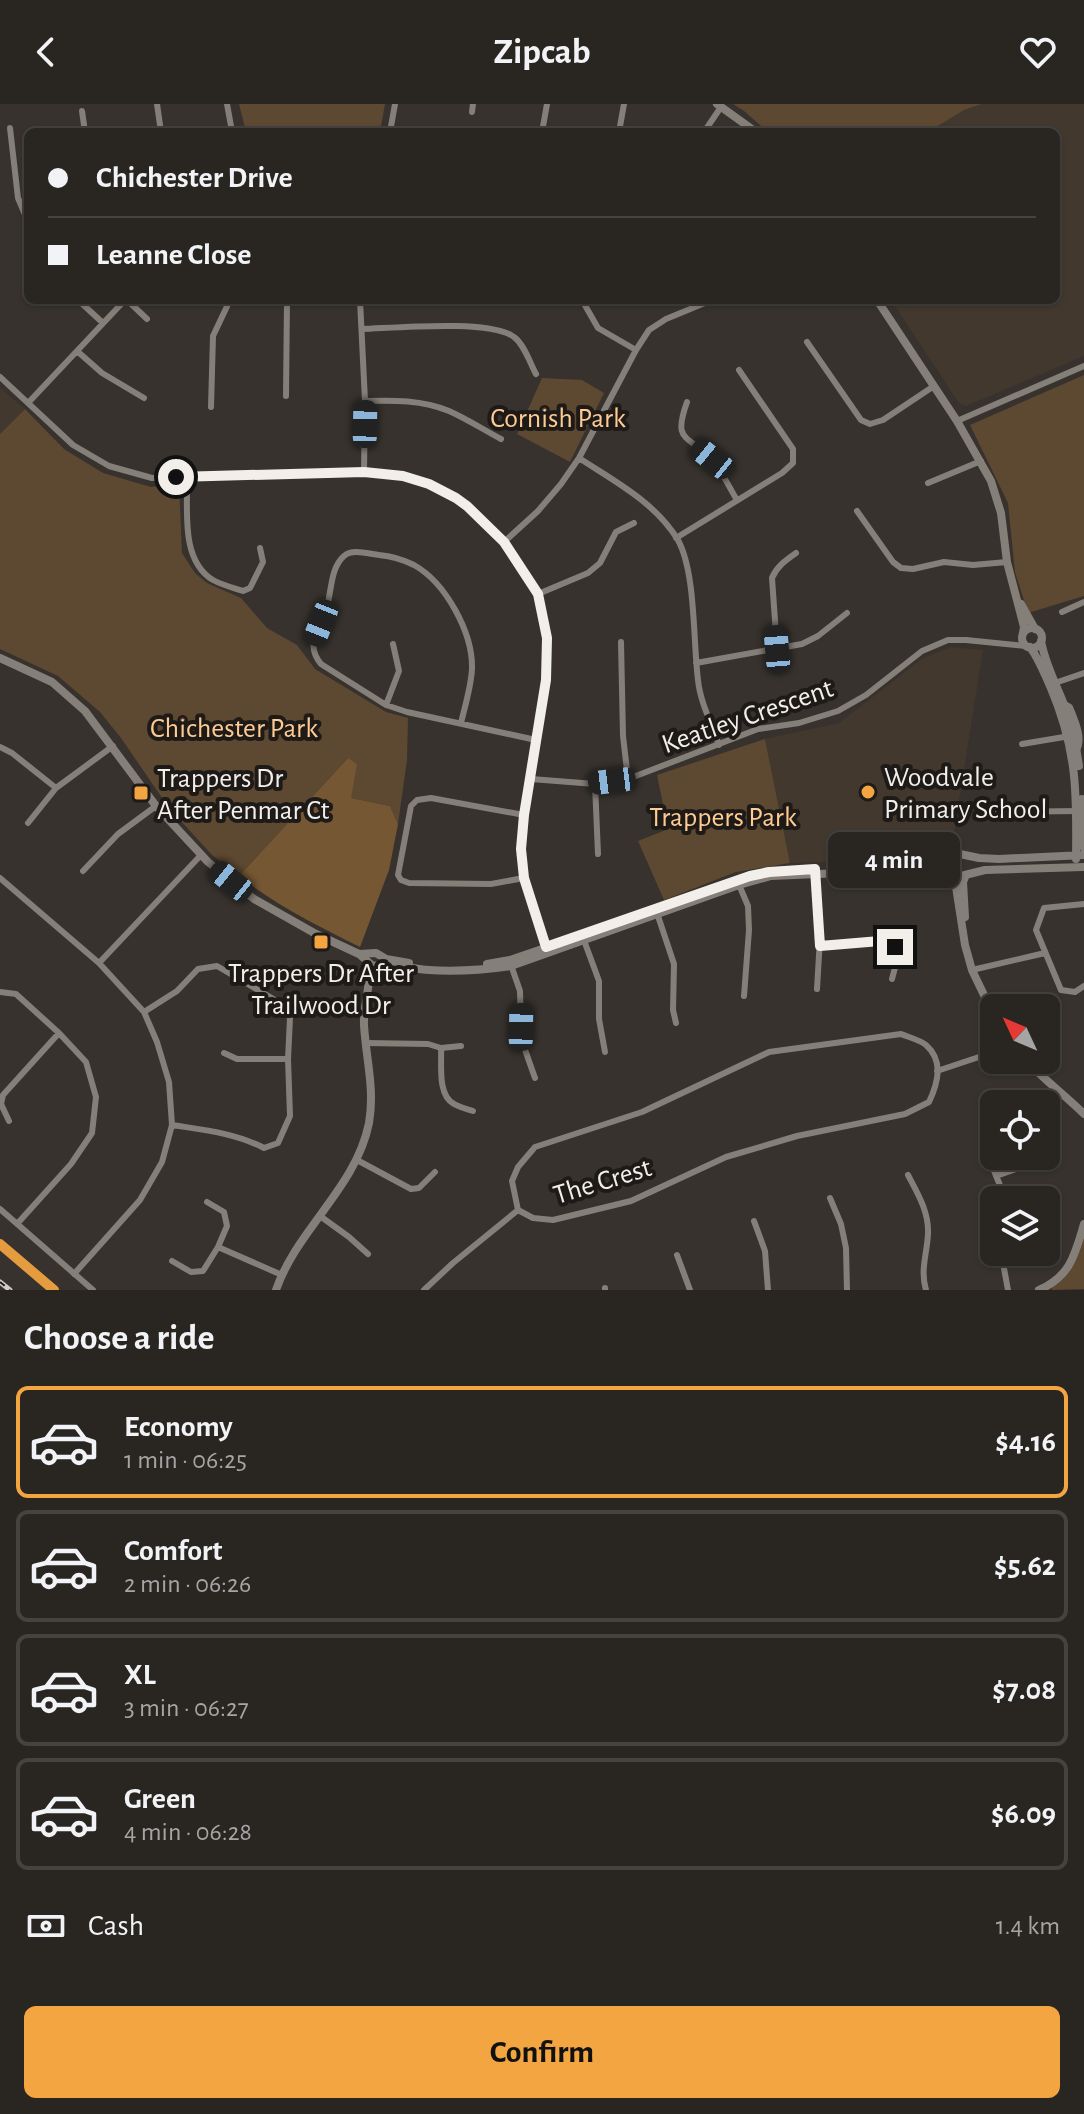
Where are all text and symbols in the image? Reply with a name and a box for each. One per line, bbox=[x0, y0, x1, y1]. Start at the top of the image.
icon: back bbox=[24, 30, 68, 74]
icon: heart bbox=[1016, 30, 1060, 74]
text: Zipcab bbox=[493, 34, 591, 70]
text: Chichester Drive bbox=[96, 163, 293, 193]
text: Leanne Close bbox=[96, 240, 251, 270]
car bbox=[353, 400, 377, 448]
park label: Cornish Park bbox=[490, 405, 626, 433]
car bbox=[686, 435, 738, 483]
route start bbox=[158, 459, 194, 495]
car bbox=[301, 596, 341, 650]
car bbox=[763, 624, 791, 674]
street label: Keatley Crescent bbox=[658, 674, 837, 759]
park label: Chichester Park bbox=[150, 715, 318, 743]
place label: Woodvale Primary School bbox=[884, 764, 1047, 824]
place label: Trappers Dr After Penmar Ct bbox=[157, 765, 329, 825]
car bbox=[587, 766, 637, 796]
marker: Woodvale Primary School bbox=[859, 783, 877, 801]
marker: Trappers Dr After Penmar Ct bbox=[132, 784, 150, 802]
park label: Trappers Park bbox=[649, 804, 797, 832]
callout: 4 min bbox=[829, 831, 961, 887]
text: 4 min bbox=[865, 847, 923, 873]
car bbox=[205, 857, 257, 905]
route end bbox=[877, 929, 913, 965]
marker: Trappers Dr After Trailwood Dr bbox=[312, 933, 330, 951]
place label: Trappers Dr After Trailwood Dr bbox=[228, 960, 414, 1020]
north arrow bbox=[980, 994, 1060, 1074]
map controls bbox=[980, 994, 1060, 1266]
car bbox=[509, 1003, 533, 1051]
button: locate bbox=[980, 1090, 1060, 1170]
street label: The Crest bbox=[550, 1154, 655, 1210]
button: layers bbox=[980, 1186, 1060, 1266]
text: Choose a ride bbox=[24, 1320, 214, 1356]
icon: car bbox=[28, 1406, 100, 1478]
text: Economy bbox=[124, 1412, 233, 1442]
text: $4.16 bbox=[995, 1427, 1056, 1457]
text: 1 min · 06:25 bbox=[124, 1447, 247, 1473]
icon: car bbox=[28, 1530, 100, 1602]
text: Comfort bbox=[124, 1536, 223, 1566]
text: $5.62 bbox=[994, 1551, 1056, 1581]
text: 2 min · 06:26 bbox=[124, 1571, 251, 1597]
icon: car bbox=[28, 1654, 100, 1726]
text: XL bbox=[124, 1660, 156, 1690]
text: $7.08 bbox=[992, 1675, 1056, 1705]
text: 3 min · 06:27 bbox=[124, 1695, 249, 1721]
icon: car bbox=[28, 1778, 100, 1850]
text: Green bbox=[124, 1784, 196, 1814]
text: $6.09 bbox=[991, 1799, 1056, 1829]
text: 4 min · 06:28 bbox=[124, 1819, 252, 1845]
icon: cash bbox=[24, 1904, 68, 1948]
text: Cash bbox=[88, 1911, 144, 1941]
text: 1.4 km bbox=[996, 1913, 1060, 1939]
button: Confirm bbox=[24, 2006, 1060, 2098]

